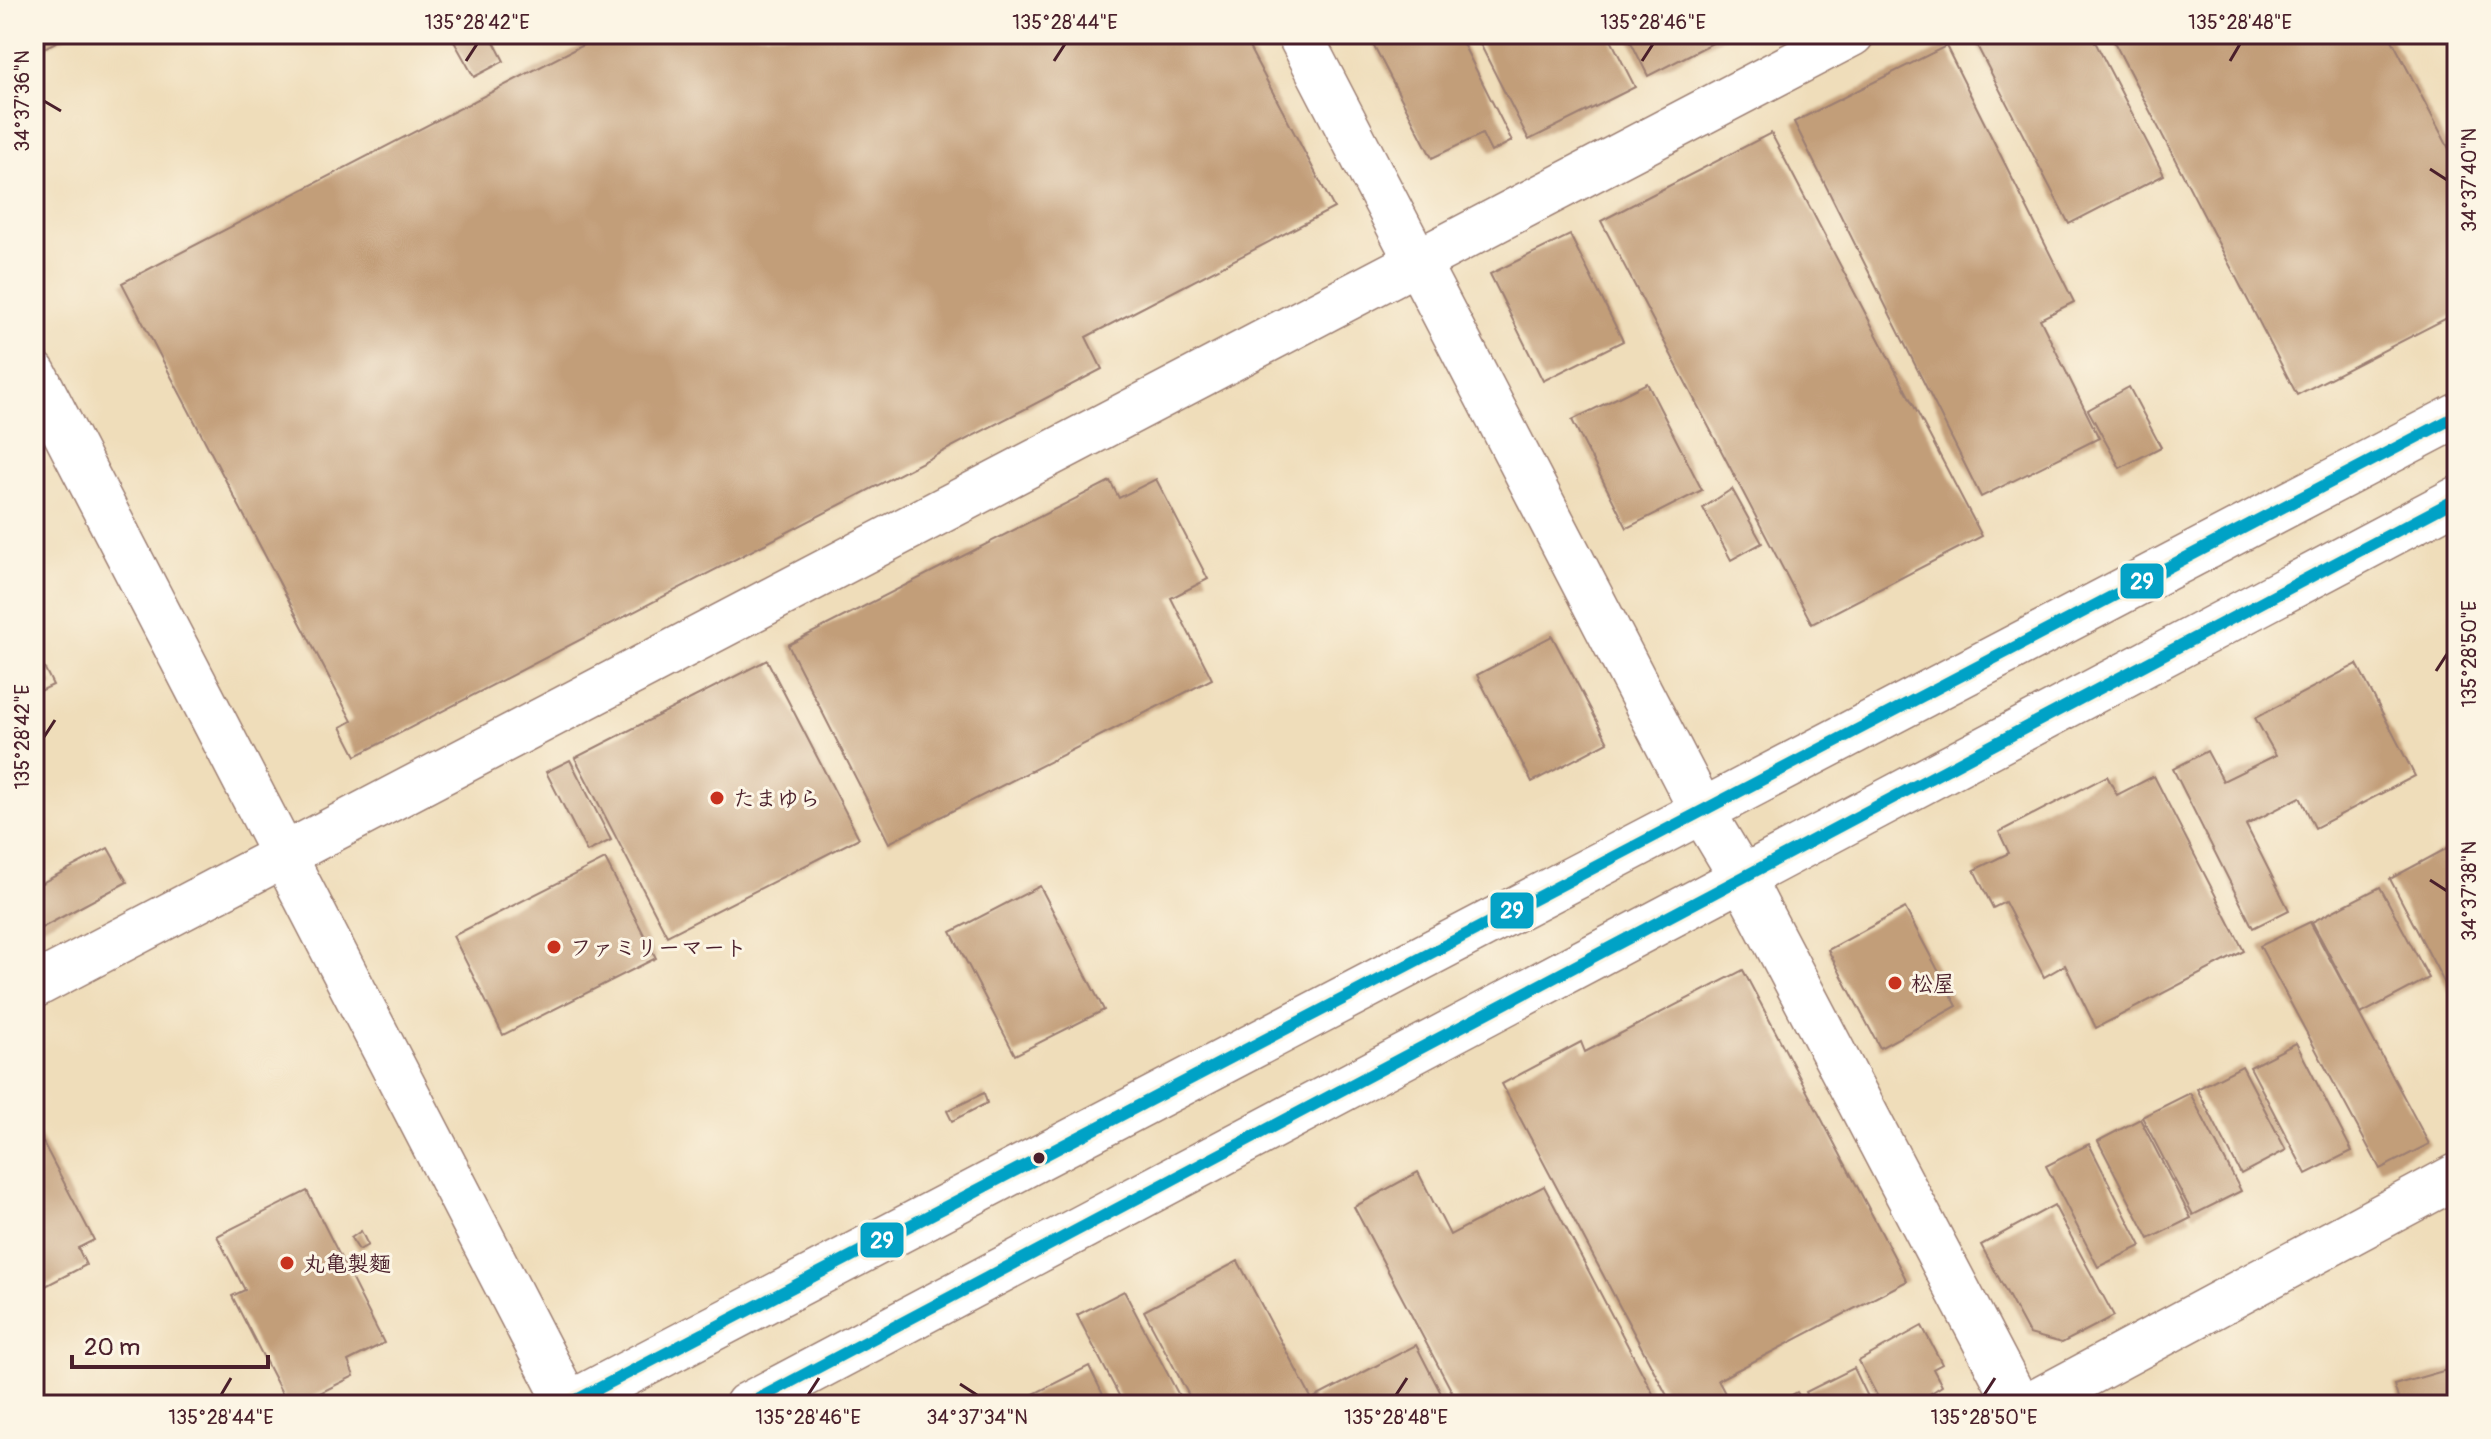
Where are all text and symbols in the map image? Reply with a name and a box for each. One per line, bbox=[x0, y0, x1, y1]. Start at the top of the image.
text: 135°28'42"E bbox=[424, 10, 530, 35]
text: 135°28'44"E bbox=[1012, 10, 1118, 35]
text: 135°28'46"E bbox=[1600, 10, 1706, 35]
text: 135°28'48"E bbox=[2188, 10, 2292, 35]
text: 34°37'36"N bbox=[10, 50, 35, 152]
text: 34°37'40"N bbox=[2457, 128, 2482, 232]
line badge: 29 bbox=[2119, 562, 2165, 600]
text: 29 bbox=[2130, 568, 2154, 596]
text: 135°28'50"E bbox=[2457, 601, 2482, 707]
text: 135°28'42"E bbox=[10, 684, 35, 790]
place label: たまゆら bbox=[733, 785, 821, 813]
marker: たまゆら bbox=[708, 789, 726, 807]
text: 34°37'38"N bbox=[2457, 841, 2482, 941]
line badge: 29 bbox=[1489, 891, 1535, 930]
text: 29 bbox=[1500, 897, 1524, 925]
place label: ファミリーマート bbox=[570, 934, 747, 962]
marker: ファミリーマート bbox=[545, 938, 563, 956]
place label: 松屋 bbox=[1911, 970, 1955, 998]
marker: 松屋 bbox=[1886, 974, 1904, 992]
unlabelled marker bbox=[1031, 1150, 1047, 1166]
line badge: 29 bbox=[859, 1221, 905, 1259]
text: 29 bbox=[870, 1227, 894, 1255]
place label: 丸亀製麵 bbox=[303, 1250, 391, 1278]
marker: 丸亀製麵 bbox=[278, 1254, 296, 1272]
scale bar bbox=[72, 1319, 268, 1369]
text: 20 m bbox=[84, 1333, 140, 1362]
text: 135°28'44"E bbox=[168, 1405, 274, 1430]
text: 135°28'46"E bbox=[755, 1405, 861, 1430]
text: 34°37'34"N bbox=[926, 1405, 1028, 1430]
text: 135°28'48"E bbox=[1344, 1405, 1448, 1430]
text: 135°28'50"E bbox=[1931, 1405, 2037, 1430]

